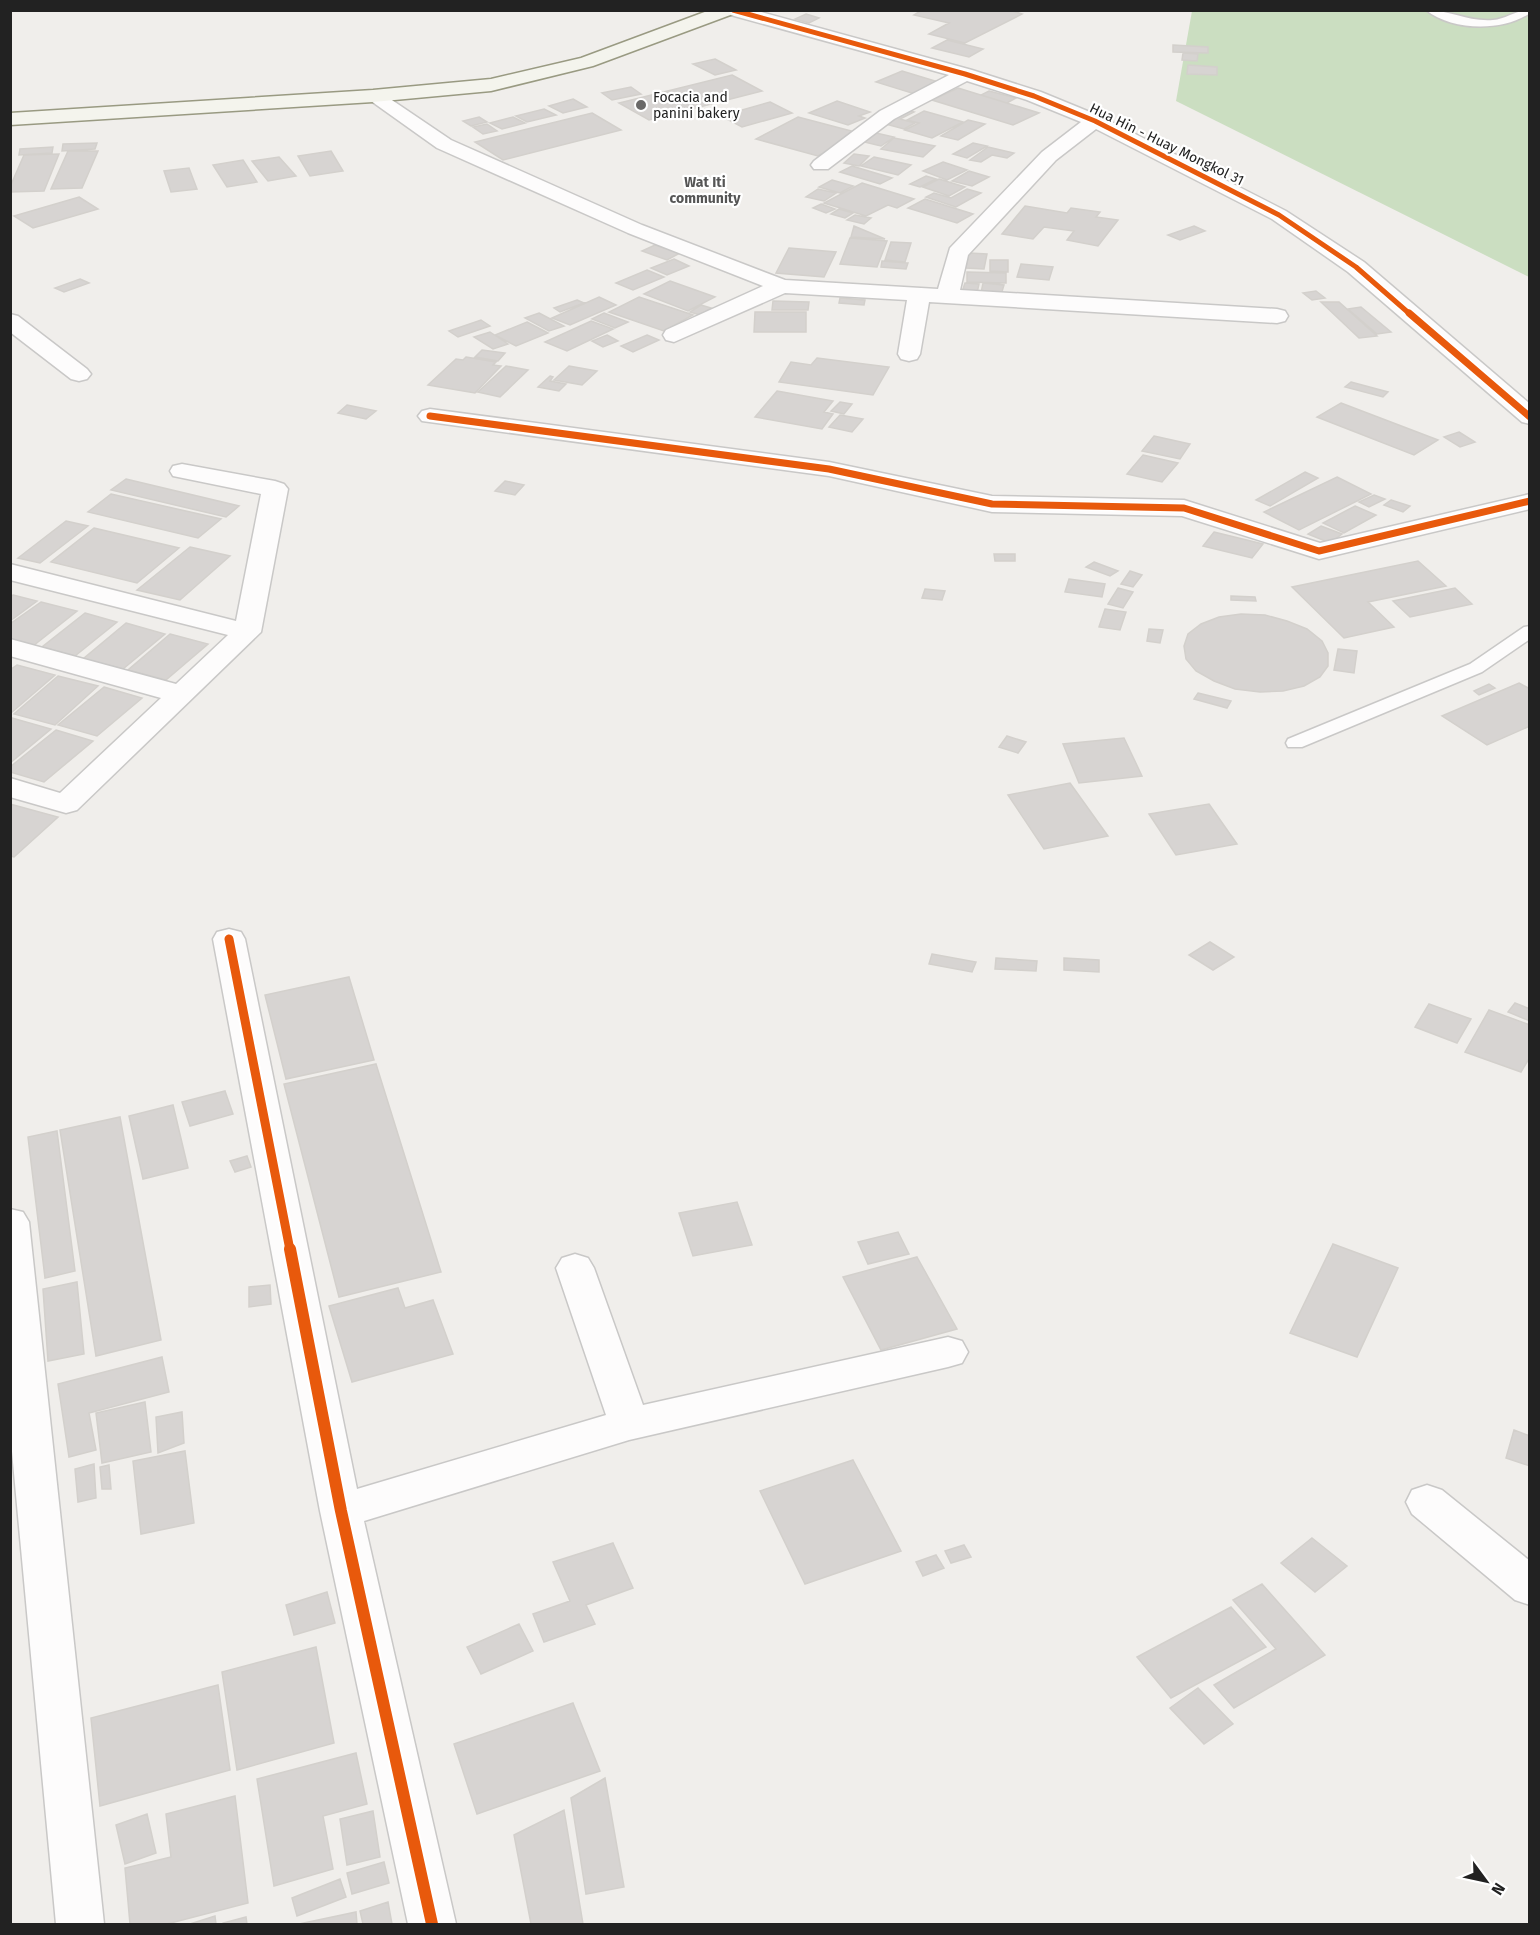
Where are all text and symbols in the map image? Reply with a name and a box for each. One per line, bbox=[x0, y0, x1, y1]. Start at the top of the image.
place label: Focacia and panini bakery bbox=[653, 89, 740, 122]
marker: Focacia and panini bakery bbox=[634, 98, 648, 112]
street label: Hua Hin - Huay Mongkol 31 bbox=[1087, 100, 1247, 189]
district label: Wat Iti community bbox=[670, 174, 741, 207]
north arrow bbox=[1456, 1851, 1516, 1911]
text: N bbox=[1487, 1879, 1509, 1899]

